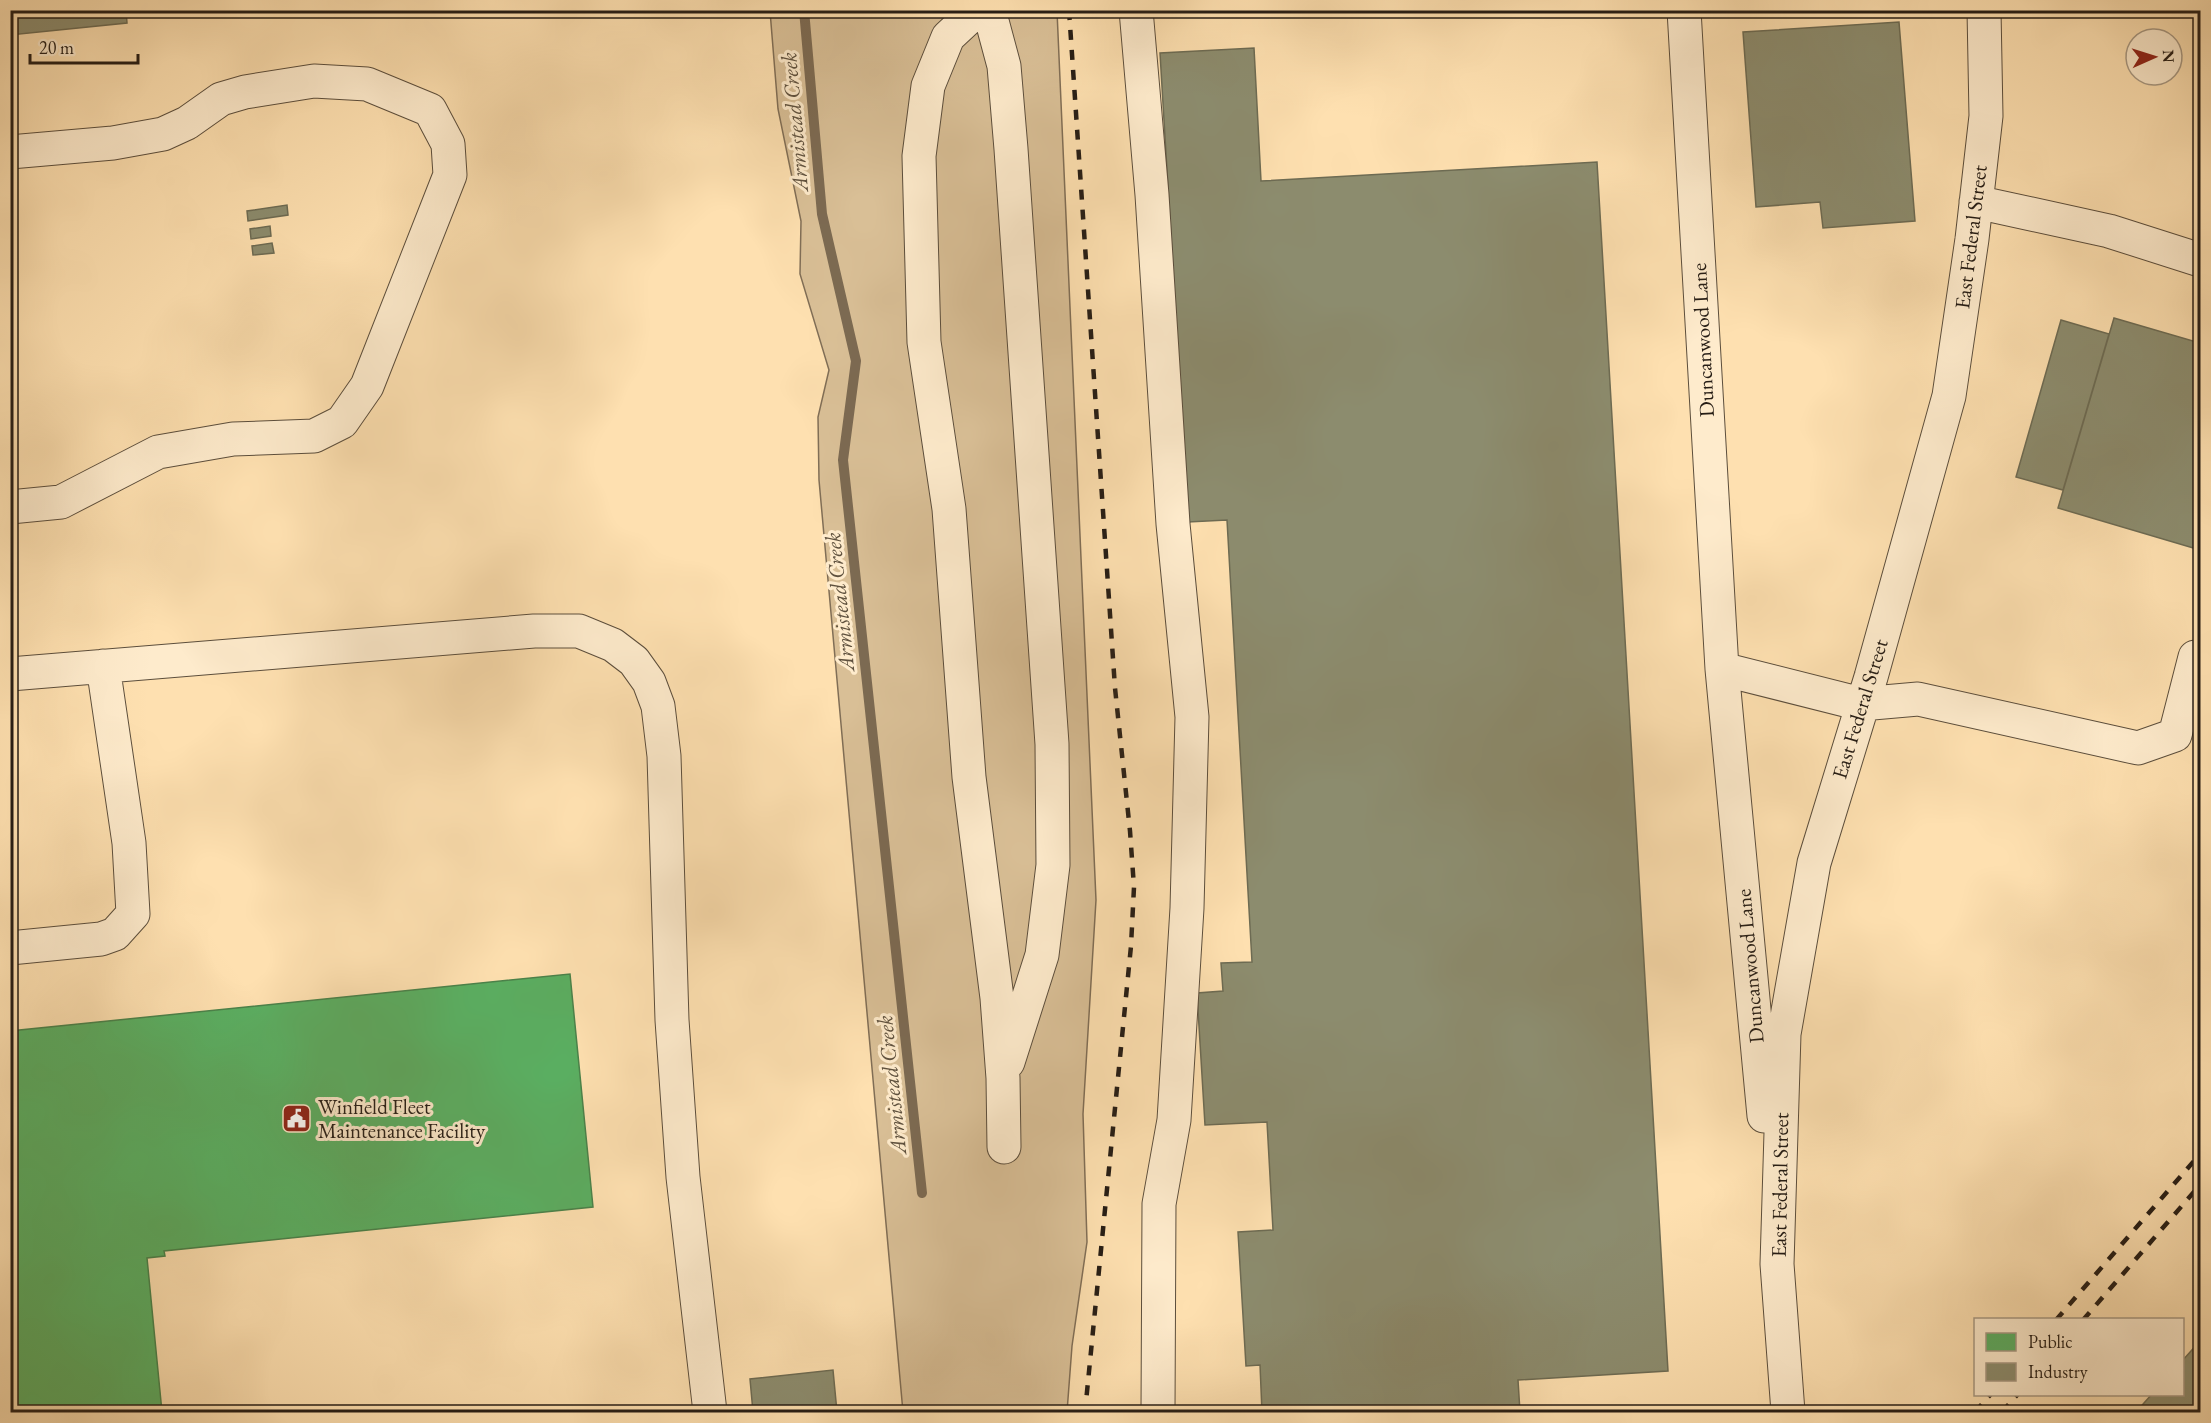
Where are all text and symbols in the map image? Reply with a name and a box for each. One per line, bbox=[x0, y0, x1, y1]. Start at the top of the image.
scale bar bbox=[30, 27, 138, 65]
north arrow bbox=[2124, 27, 2184, 87]
text: 20 m bbox=[39, 36, 74, 59]
text: N bbox=[2158, 49, 2179, 63]
water label: Armistead Creek bbox=[774, 51, 815, 195]
street label: East Federal Street bbox=[1948, 163, 1993, 311]
street label: Duncanwood Lane bbox=[1685, 262, 1720, 418]
water label: Armistead Creek bbox=[818, 531, 861, 675]
street label: East Federal Street bbox=[1825, 635, 1894, 782]
street label: Duncanwood Lane bbox=[1729, 888, 1770, 1044]
water label: Armistead Creek bbox=[870, 1014, 913, 1158]
place label: Winfield Fleet Maintenance Facility bbox=[318, 1093, 486, 1144]
public building icon: Winfield Fleet Maintenance Facility bbox=[281, 1103, 313, 1135]
street label: East Federal Street bbox=[1765, 1112, 1794, 1258]
legend bbox=[1974, 1318, 2184, 1396]
text: Public bbox=[2028, 1330, 2072, 1353]
text: Industry bbox=[2028, 1360, 2088, 1383]

